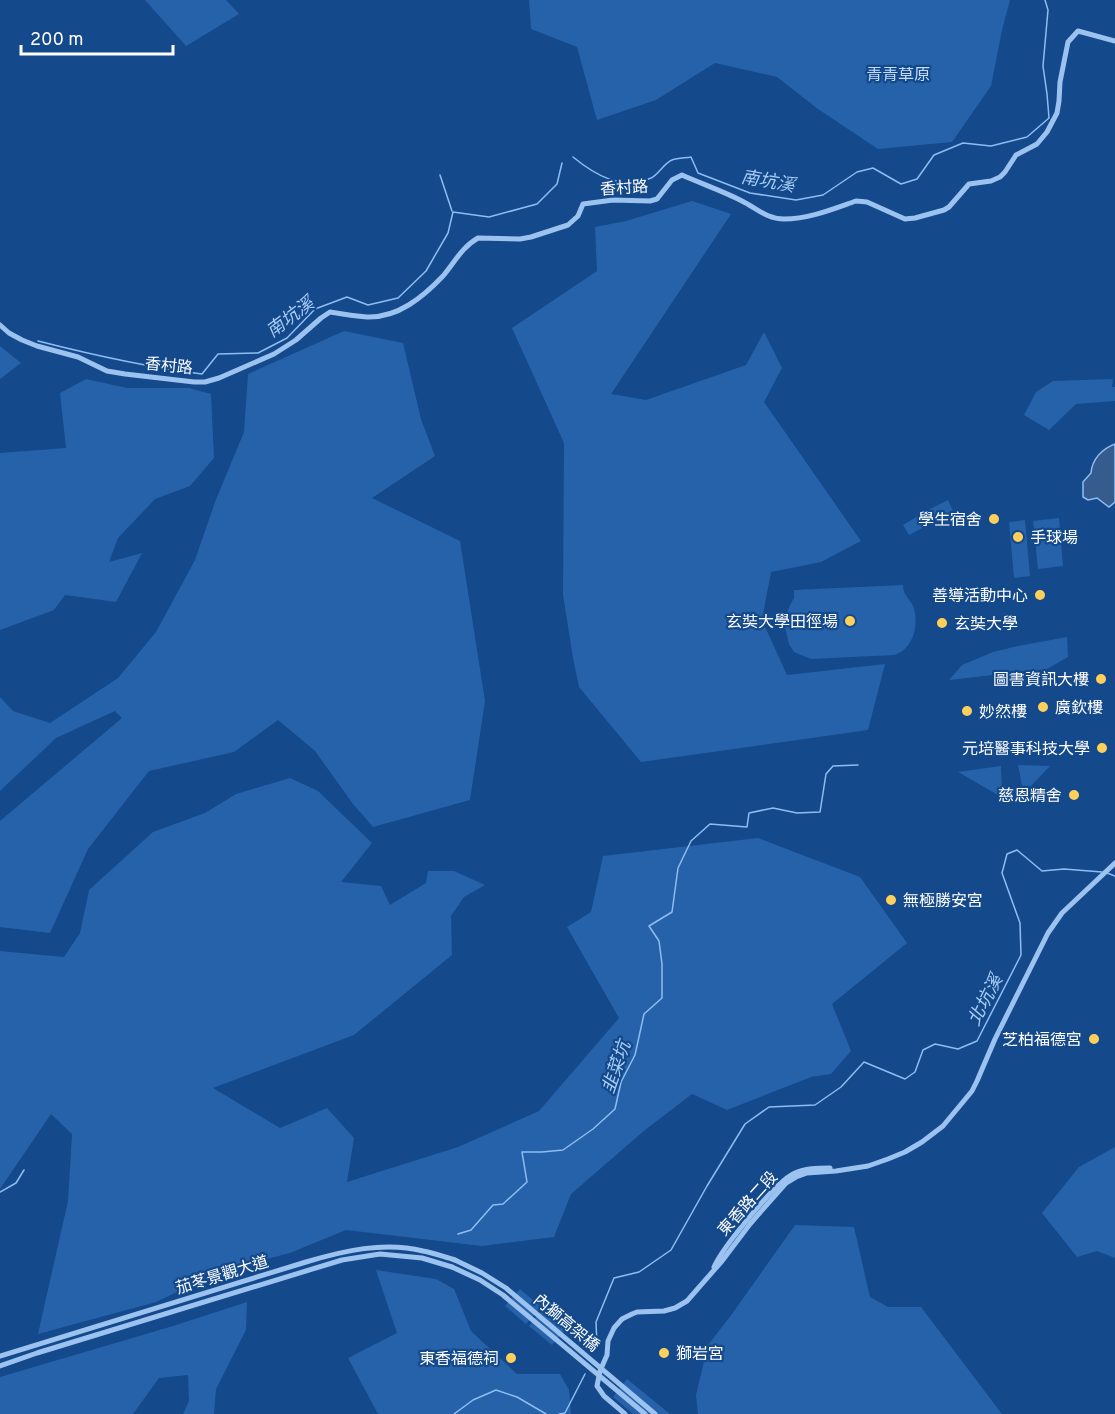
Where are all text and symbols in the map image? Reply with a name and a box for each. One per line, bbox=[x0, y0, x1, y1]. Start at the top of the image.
scale bar bbox=[21, 18, 172, 56]
text: 200 m bbox=[30, 29, 83, 52]
park label: 青青草原 bbox=[866, 66, 930, 86]
water label: 南坑溪 bbox=[739, 166, 799, 199]
street label: 香村路 bbox=[599, 177, 649, 201]
water label: 南坑溪 bbox=[262, 291, 322, 344]
street label: 香村路 bbox=[144, 355, 194, 379]
place label: 學生宿舍 bbox=[918, 511, 982, 531]
marker: 學生宿舍 bbox=[987, 512, 1001, 526]
place label: 手球場 bbox=[1030, 529, 1078, 549]
marker: 手球場 bbox=[1011, 530, 1025, 544]
place label: 善導活動中心 bbox=[932, 587, 1028, 607]
marker: 善導活動中心 bbox=[1033, 588, 1047, 602]
place label: 玄奘大學田徑場 bbox=[726, 613, 838, 633]
marker: 玄奘大學田徑場 bbox=[843, 614, 857, 628]
place label: 玄奘大學 bbox=[954, 615, 1018, 635]
marker: 玄奘大學 bbox=[935, 616, 949, 630]
place label: 圖書資訊大樓 bbox=[993, 671, 1089, 691]
marker: 圖書資訊大樓 bbox=[1094, 672, 1108, 686]
place label: 廣欽樓 bbox=[1055, 699, 1103, 719]
marker: 廣欽樓 bbox=[1036, 700, 1050, 714]
place label: 妙然樓 bbox=[979, 703, 1027, 723]
marker: 妙然樓 bbox=[960, 704, 974, 718]
place label: 元培醫事科技大學 bbox=[962, 740, 1090, 760]
marker: 元培醫事科技大學 bbox=[1095, 741, 1109, 755]
place label: 慈恩精舍 bbox=[998, 787, 1062, 807]
marker: 慈恩精舍 bbox=[1067, 788, 1081, 802]
place label: 無極勝安宮 bbox=[903, 892, 983, 912]
marker: 無極勝安宮 bbox=[884, 893, 898, 907]
water label: 北坑溪 bbox=[964, 969, 1010, 1030]
place label: 芝柏福德宮 bbox=[1002, 1031, 1082, 1051]
marker: 芝柏福德宮 bbox=[1087, 1032, 1101, 1046]
water label: 韭菜坑 bbox=[598, 1035, 638, 1097]
street label: 東香路二段 bbox=[714, 1168, 783, 1241]
street label: 茄苳景觀大道 bbox=[174, 1252, 271, 1300]
street label: 內獅高架橋 bbox=[529, 1290, 603, 1357]
place label: 獅岩宮 bbox=[676, 1345, 724, 1365]
marker: 獅岩宮 bbox=[657, 1346, 671, 1360]
place label: 東香福德祠 bbox=[419, 1350, 499, 1370]
marker: 東香福德祠 bbox=[504, 1351, 518, 1365]

